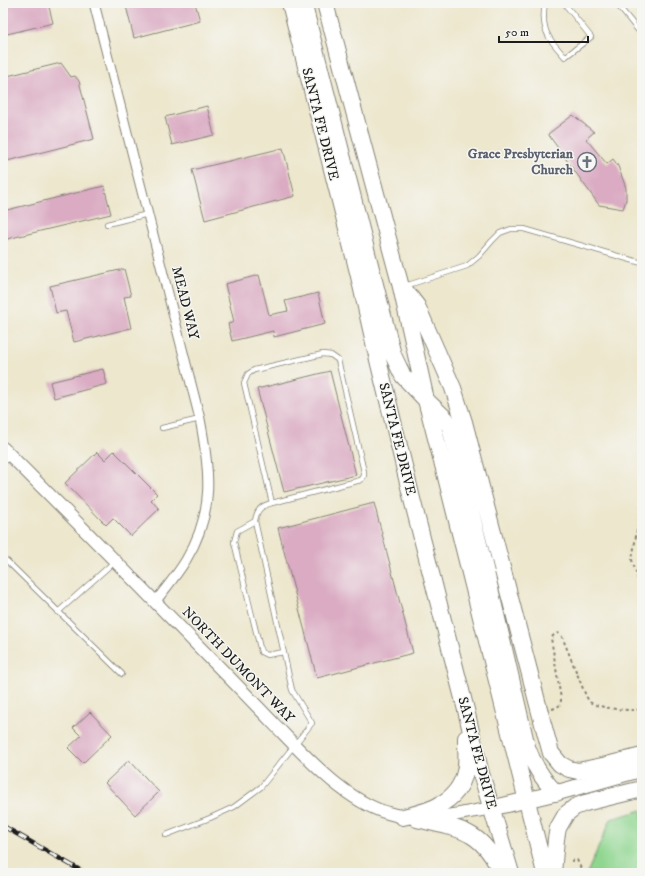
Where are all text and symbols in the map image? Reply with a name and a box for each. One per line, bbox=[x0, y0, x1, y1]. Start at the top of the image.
scale bar bbox=[499, 18, 588, 44]
text: 50 m bbox=[505, 25, 529, 40]
street label: SANTA FE DRIVE bbox=[297, 66, 343, 182]
place label: Grace Presbyterian Church bbox=[468, 145, 574, 179]
church icon: Grace Presbyterian Church bbox=[576, 151, 598, 173]
street label: MEAD WAY bbox=[167, 264, 203, 342]
street label: SANTA FE DRIVE bbox=[374, 381, 420, 497]
street label: NORTH DUMONT WAY bbox=[178, 603, 298, 727]
street label: SANTA FE DRIVE bbox=[453, 695, 501, 811]

